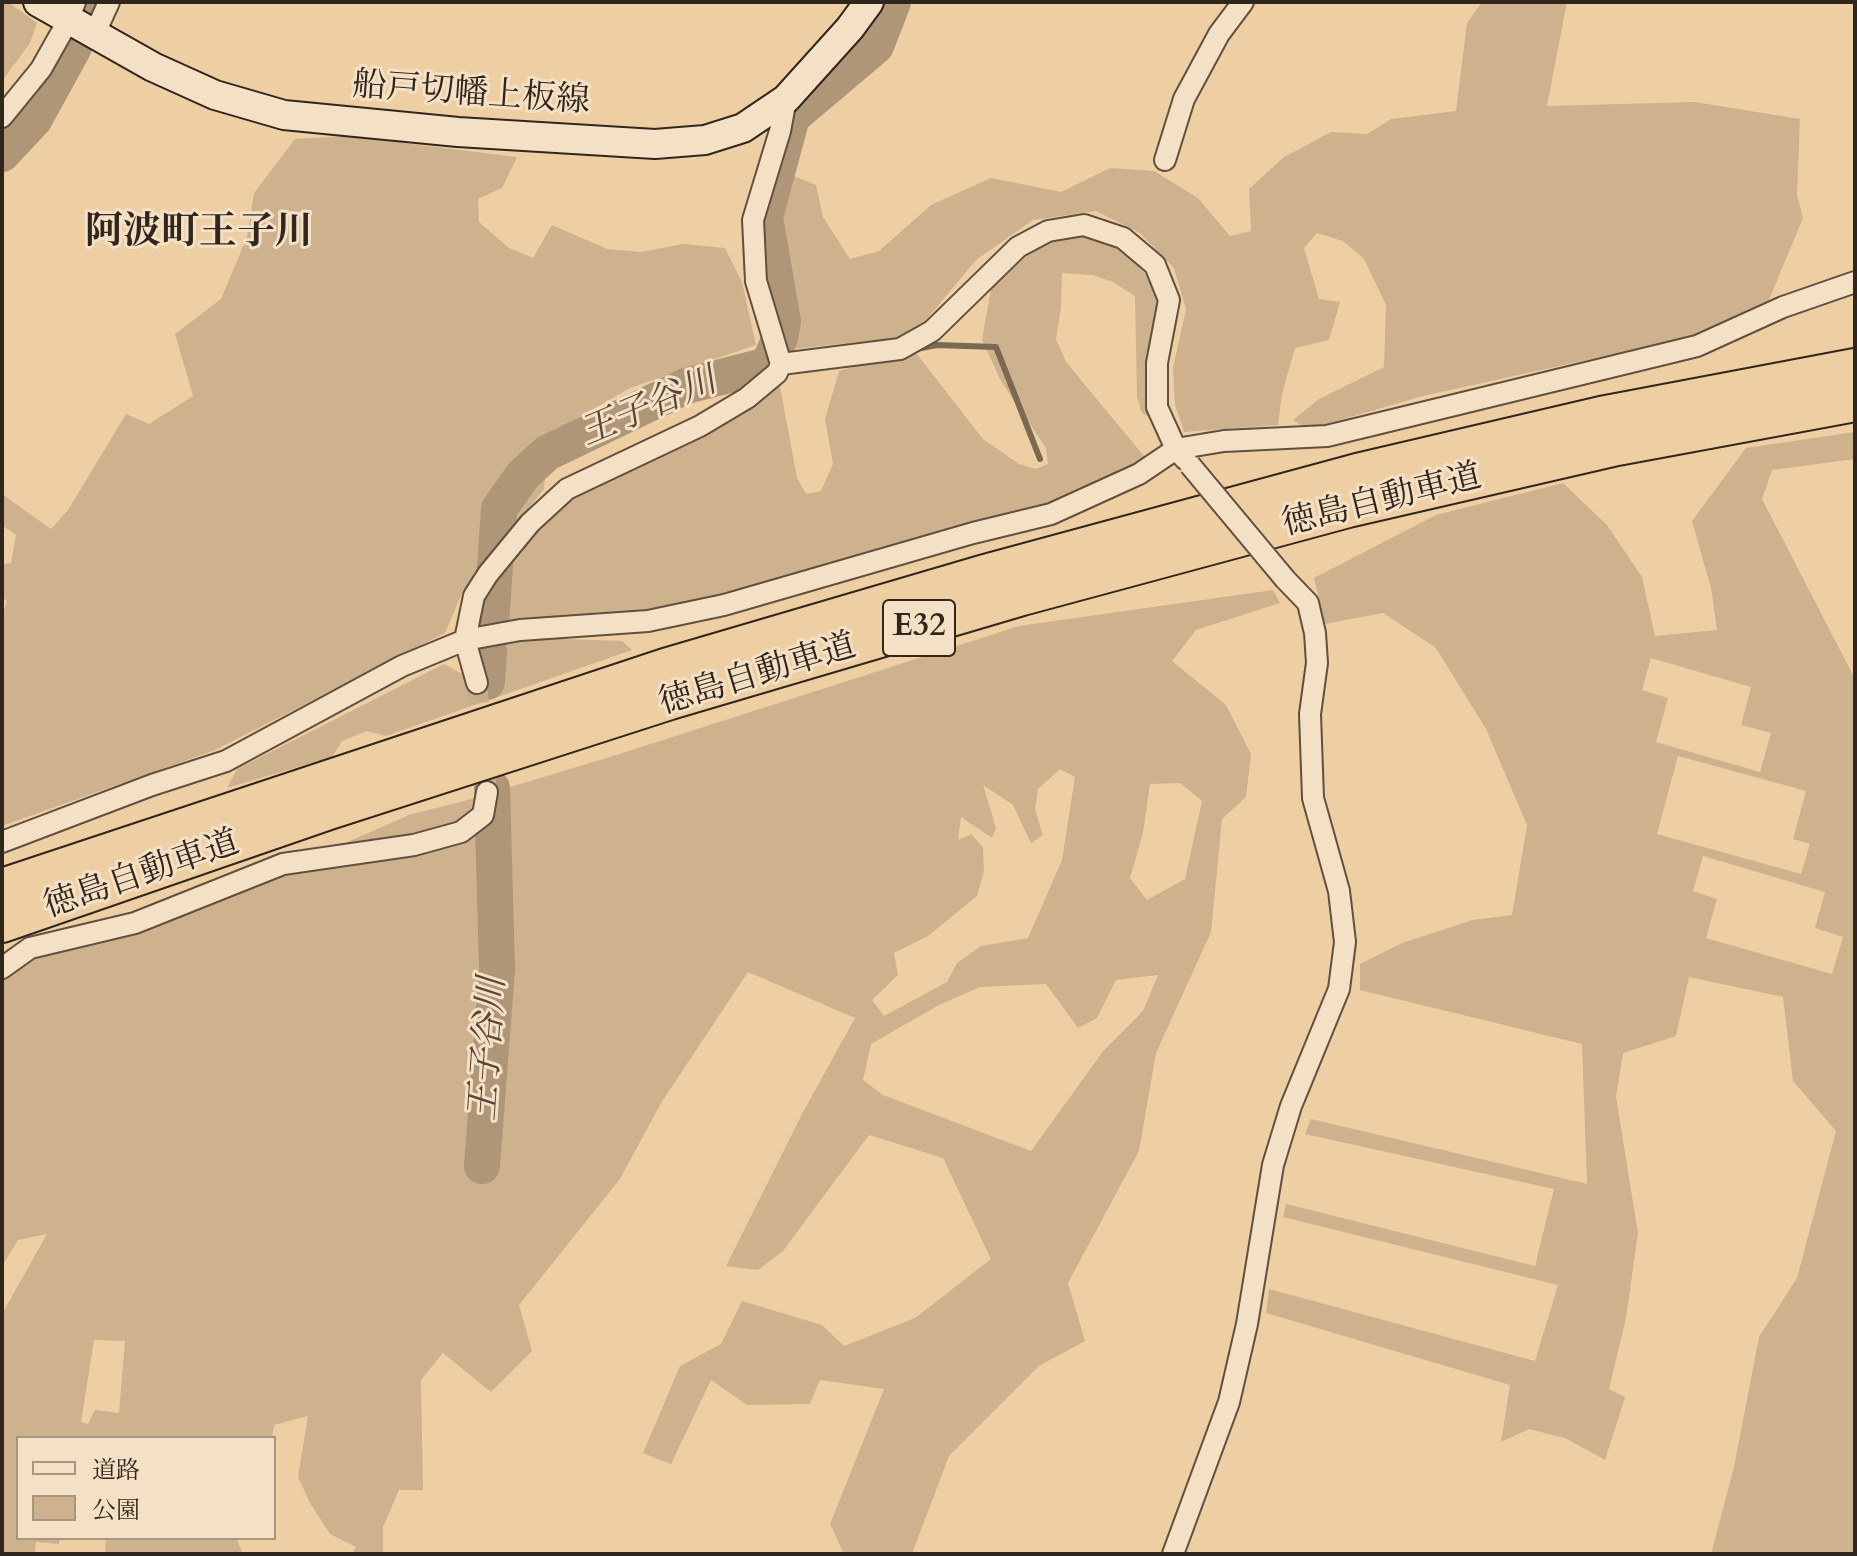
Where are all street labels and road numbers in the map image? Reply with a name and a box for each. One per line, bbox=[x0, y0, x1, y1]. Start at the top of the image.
street label: 船戸切幡上板線 bbox=[351, 66, 591, 124]
street label: 徳島自動車道 bbox=[1278, 458, 1486, 546]
road number: E32 bbox=[883, 600, 955, 656]
street label: 徳島自動車道 bbox=[654, 627, 862, 725]
street label: 徳島自動車道 bbox=[39, 824, 245, 928]

